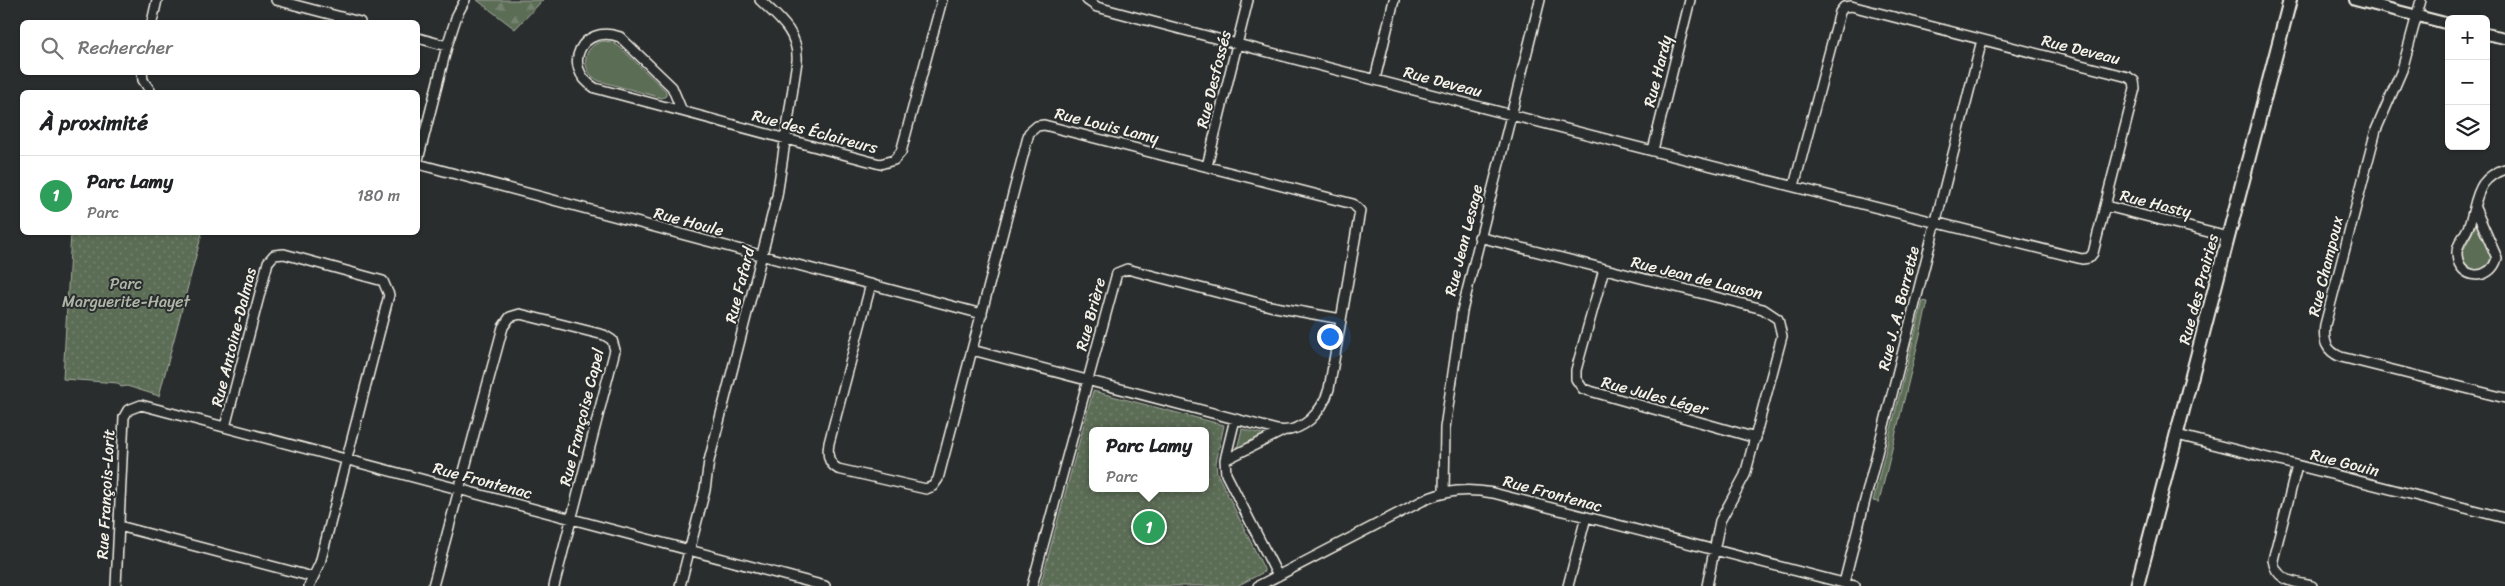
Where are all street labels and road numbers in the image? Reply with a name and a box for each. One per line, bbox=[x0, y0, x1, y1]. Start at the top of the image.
street label: Rue Deveau bbox=[2038, 26, 2124, 73]
street label: Rue Desfossés bbox=[1187, 27, 1240, 131]
street label: Rue Hardy bbox=[1635, 31, 1681, 110]
street label: Rue Deveau bbox=[1400, 57, 1486, 106]
street label: Rue Louis Lamy bbox=[1052, 99, 1163, 153]
street label: Rue des Éclaireurs bbox=[749, 101, 882, 162]
street label: Rue Jean Lesage bbox=[1436, 181, 1491, 299]
street label: Rue Hasty bbox=[2117, 181, 2195, 227]
street label: Rue Houle bbox=[651, 198, 727, 245]
street label: Rue Champoux bbox=[2299, 212, 2352, 319]
street label: Rue des Prairies bbox=[2170, 230, 2227, 348]
street label: Rue Fafard bbox=[716, 242, 763, 326]
street label: Rue J. A. Barrette bbox=[1869, 243, 1928, 373]
street label: Rue Jean de Lauson bbox=[1628, 247, 1766, 308]
street label: Rue Antoine-Dalmas bbox=[202, 264, 265, 410]
street label: Rue Brière bbox=[1067, 274, 1114, 354]
street label: Rue Françoise Capel bbox=[550, 345, 613, 489]
street label: Rue Jules Léger bbox=[1598, 367, 1713, 424]
street label: Rue François-Lorit bbox=[88, 428, 123, 560]
street label: Rue Gouin bbox=[2307, 440, 2383, 485]
street label: Rue Frontenac bbox=[430, 453, 536, 508]
street label: Rue Frontenac bbox=[1500, 466, 1606, 521]

